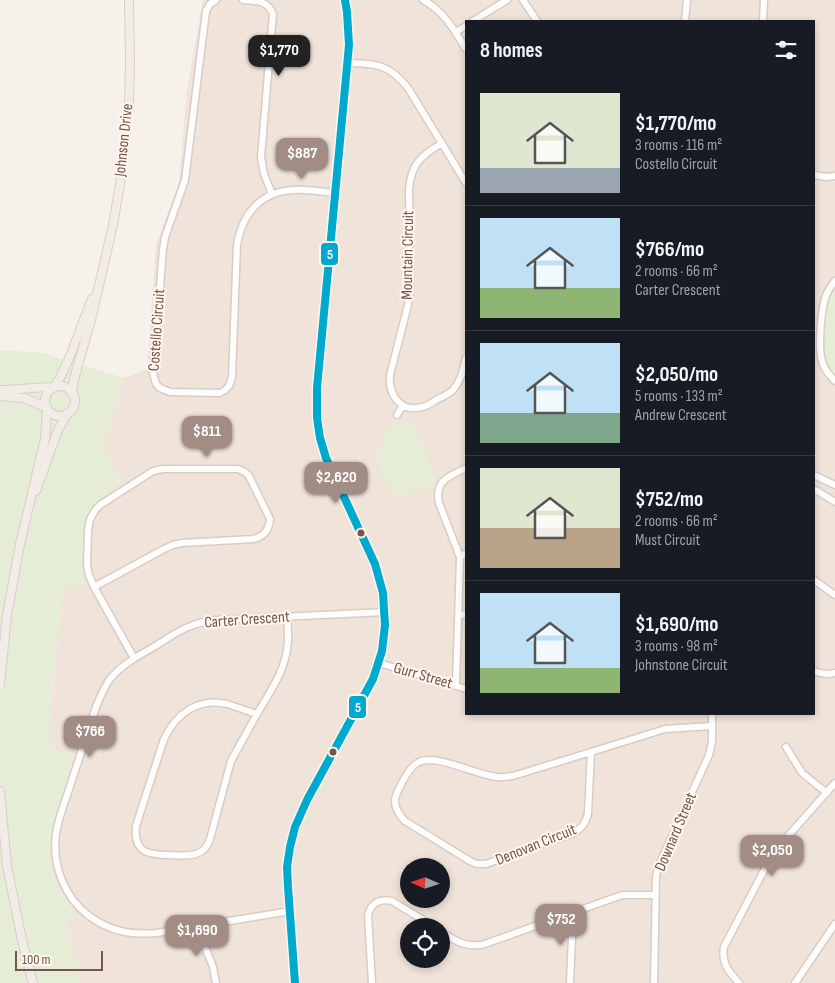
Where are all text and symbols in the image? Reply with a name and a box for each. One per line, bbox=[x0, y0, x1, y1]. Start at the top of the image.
pin: $1,770 bbox=[238, 34, 320, 77]
icon: filters bbox=[772, 36, 800, 64]
text: 8 homes bbox=[480, 38, 543, 63]
text: $1,770 bbox=[259, 41, 299, 60]
street label: Johnson Drive bbox=[111, 103, 137, 178]
text: $1,770/mo bbox=[635, 111, 716, 136]
icon: home bbox=[520, 113, 580, 173]
text: 3 rooms · 116 m² bbox=[635, 136, 722, 155]
pin: $887 bbox=[272, 138, 332, 180]
text: $887 bbox=[287, 144, 317, 163]
text: Costello Circuit bbox=[635, 155, 717, 174]
street label: Mountain Circuit bbox=[398, 210, 418, 300]
text: $766/mo bbox=[635, 237, 704, 262]
icon: home bbox=[520, 238, 580, 298]
line badge: 5 bbox=[320, 242, 339, 266]
text: 5 bbox=[327, 246, 333, 263]
text: 2 rooms · 66 m² bbox=[635, 262, 718, 281]
text: Carter Crescent bbox=[635, 281, 721, 300]
street label: Costello Circuit bbox=[145, 288, 169, 372]
text: $2,050/mo bbox=[635, 362, 718, 387]
icon: home bbox=[520, 363, 580, 423]
text: 5 rooms · 133 m² bbox=[635, 387, 723, 406]
text: Andrew Crescent bbox=[635, 406, 727, 425]
pin: $811 bbox=[177, 416, 237, 458]
text: $811 bbox=[193, 422, 221, 441]
pin: $2,620 bbox=[295, 462, 377, 504]
text: $2,620 bbox=[315, 468, 357, 487]
text: $752/mo bbox=[635, 487, 703, 512]
icon: home bbox=[520, 488, 580, 548]
text: 2 rooms · 66 m² bbox=[635, 512, 718, 531]
unlabelled marker bbox=[356, 528, 366, 538]
text: Must Circuit bbox=[635, 531, 700, 550]
street label: Carter Crescent bbox=[204, 608, 290, 632]
text: $1,690/mo bbox=[635, 612, 718, 637]
icon: home bbox=[520, 613, 580, 673]
text: 3 rooms · 98 m² bbox=[635, 637, 718, 656]
text: Johnstone Circuit bbox=[635, 656, 728, 675]
street label: Gurr Street bbox=[391, 659, 455, 693]
line badge: 5 bbox=[348, 695, 367, 719]
text: 5 bbox=[355, 699, 361, 716]
pin: $766 bbox=[60, 716, 120, 758]
text: $766 bbox=[75, 722, 105, 741]
unlabelled marker bbox=[328, 747, 338, 757]
street label: Downard Street bbox=[651, 790, 701, 874]
street label: Denovan Circuit bbox=[493, 820, 579, 870]
pin: $2,050 bbox=[731, 834, 813, 877]
text: $2,050 bbox=[751, 841, 793, 860]
north arrow bbox=[400, 858, 450, 908]
map controls bbox=[400, 858, 450, 968]
pin: $752 bbox=[531, 904, 591, 946]
text: $752 bbox=[546, 910, 576, 929]
pin: $1,690 bbox=[156, 914, 238, 957]
button: locate bbox=[400, 918, 450, 968]
text: $1,690 bbox=[176, 921, 218, 940]
scale bar bbox=[15, 948, 102, 971]
text: 100 m bbox=[22, 951, 51, 968]

